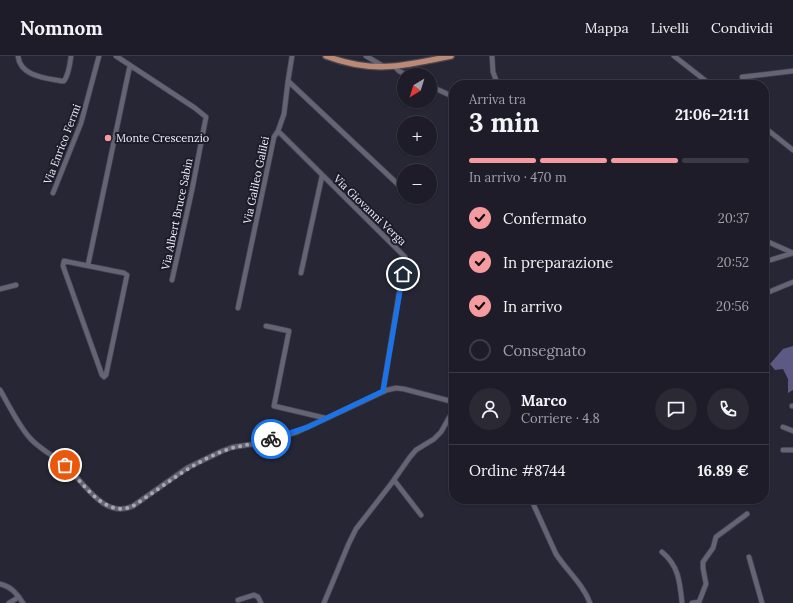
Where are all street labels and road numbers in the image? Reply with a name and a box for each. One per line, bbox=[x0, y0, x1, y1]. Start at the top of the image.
street label: Via Enrico Fermi bbox=[40, 102, 84, 187]
street label: Via Galileo Galilei bbox=[240, 135, 272, 226]
street label: Via Albert Bruce Sabin bbox=[158, 157, 196, 272]
street label: Via Giovanni Verga bbox=[330, 171, 410, 249]

